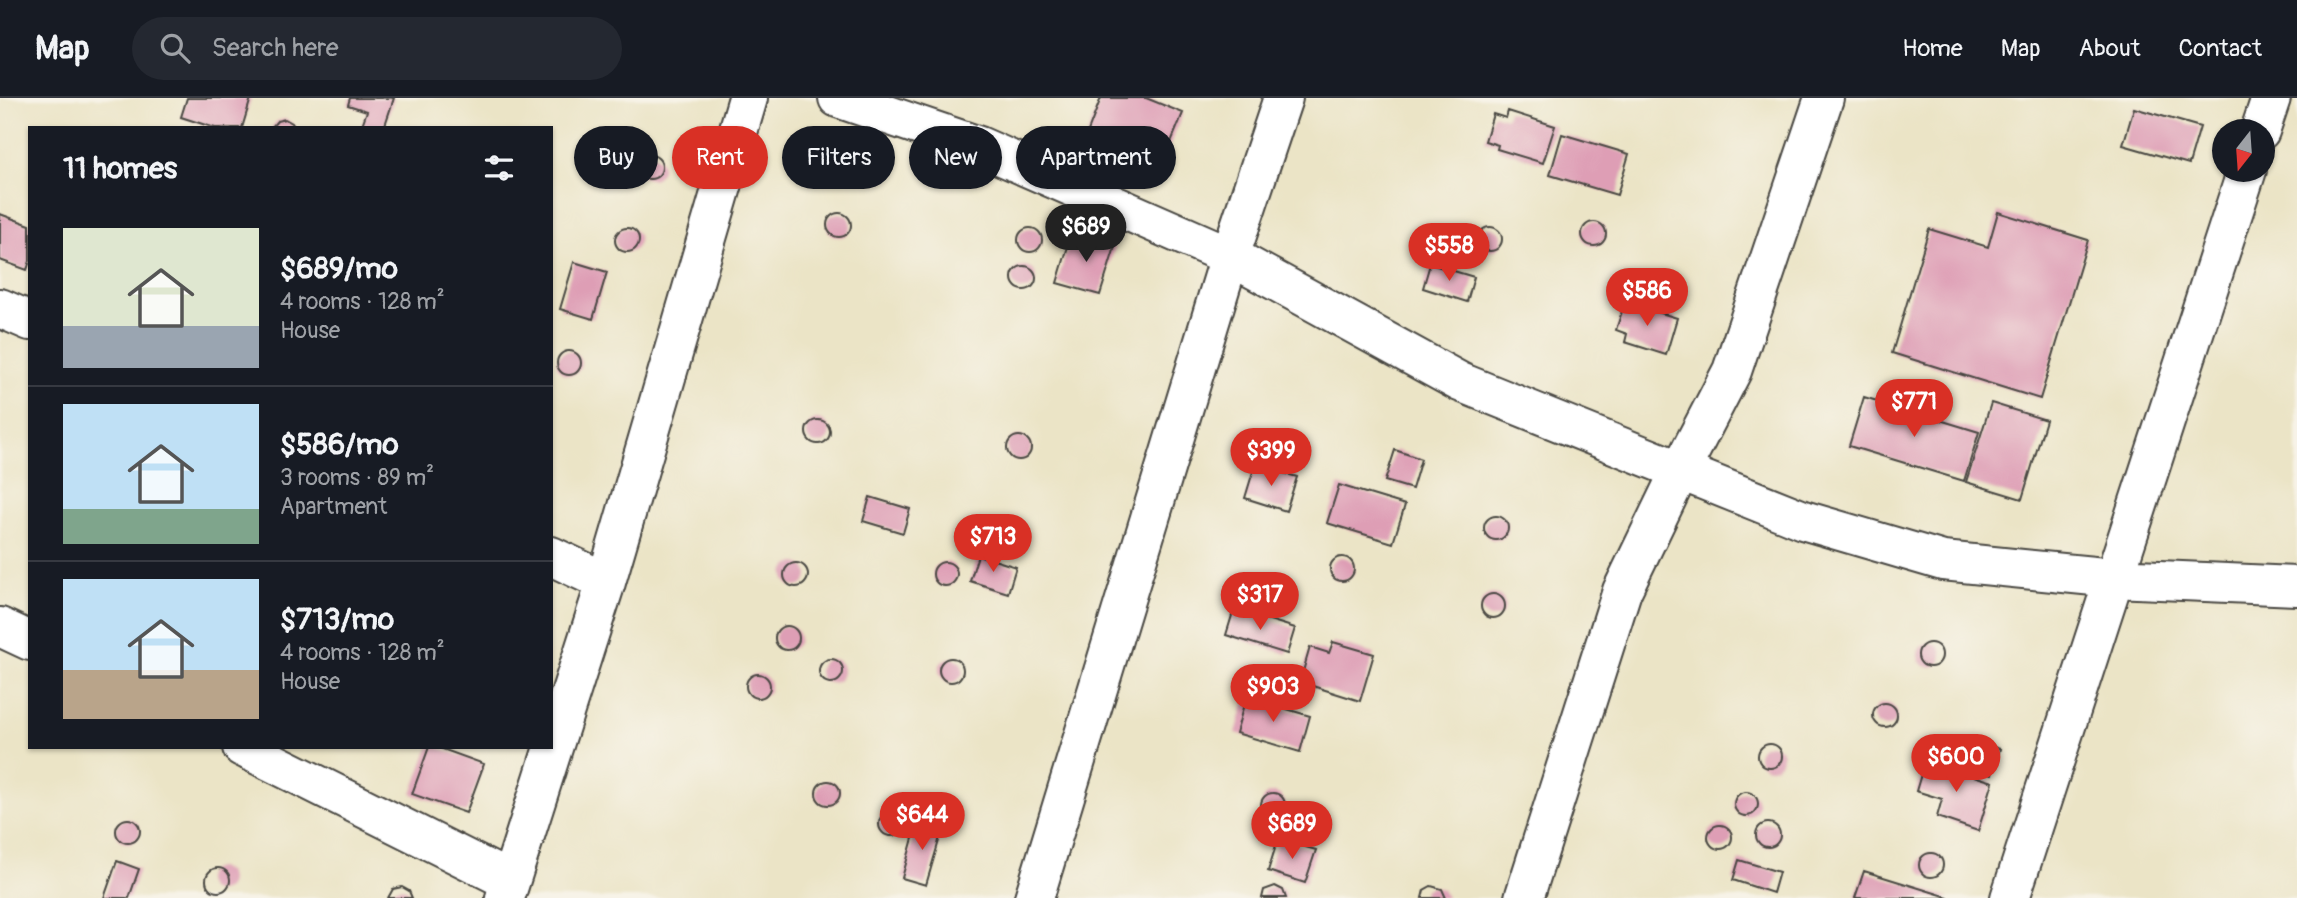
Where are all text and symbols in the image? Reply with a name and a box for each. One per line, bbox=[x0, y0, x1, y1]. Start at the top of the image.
search box bbox=[132, 17, 622, 80]
text: Map bbox=[35, 28, 90, 69]
icon: search bbox=[156, 29, 194, 67]
text: Search here bbox=[212, 32, 339, 64]
text: Home bbox=[1902, 34, 1963, 63]
text: Map bbox=[2001, 34, 2041, 63]
text: About bbox=[2079, 34, 2141, 63]
text: Contact bbox=[2179, 34, 2262, 63]
north arrow bbox=[2212, 119, 2275, 182]
map controls bbox=[2212, 119, 2275, 182]
chip: Buy bbox=[574, 126, 658, 189]
chip: Rent bbox=[672, 126, 768, 189]
chip: Filters bbox=[782, 126, 895, 189]
chip: New bbox=[909, 126, 1002, 189]
chip: Apartment bbox=[1016, 126, 1176, 189]
icon: filters bbox=[480, 149, 518, 187]
text: 11 homes bbox=[63, 150, 177, 187]
pin: $689 bbox=[1045, 204, 1127, 264]
text: $689 bbox=[1061, 212, 1111, 241]
pin: $558 bbox=[1408, 223, 1490, 283]
text: $558 bbox=[1425, 231, 1474, 260]
text: $689/mo bbox=[280, 250, 398, 287]
icon: home bbox=[119, 256, 203, 340]
pin: $586 bbox=[1606, 268, 1688, 328]
text: $586 bbox=[1622, 276, 1672, 305]
text: 4 rooms · 128 m² bbox=[280, 287, 445, 316]
text: House bbox=[280, 316, 340, 345]
pin: $771 bbox=[1873, 380, 1955, 439]
text: $771 bbox=[1891, 387, 1937, 416]
text: $586/mo bbox=[280, 426, 399, 463]
pin: $399 bbox=[1230, 428, 1312, 488]
icon: home bbox=[119, 432, 203, 516]
text: $399 bbox=[1247, 436, 1296, 465]
text: 3 rooms · 89 m² bbox=[280, 463, 434, 492]
text: Apartment bbox=[280, 492, 387, 521]
pin: $713 bbox=[952, 514, 1034, 574]
text: $713 bbox=[970, 522, 1016, 551]
pin: $317 bbox=[1219, 573, 1301, 632]
text: $317 bbox=[1237, 580, 1283, 609]
text: $713/mo bbox=[280, 601, 394, 638]
icon: home bbox=[119, 607, 203, 691]
text: 4 rooms · 128 m² bbox=[280, 638, 445, 667]
pin: $903 bbox=[1232, 664, 1314, 724]
text: House bbox=[280, 667, 340, 696]
text: $903 bbox=[1247, 672, 1299, 701]
pin: $600 bbox=[1915, 734, 1997, 794]
text: $600 bbox=[1927, 742, 1985, 771]
pin: $644 bbox=[881, 792, 963, 852]
text: $644 bbox=[896, 800, 948, 829]
pin: $689 bbox=[1251, 802, 1333, 861]
text: $689 bbox=[1267, 809, 1317, 838]

